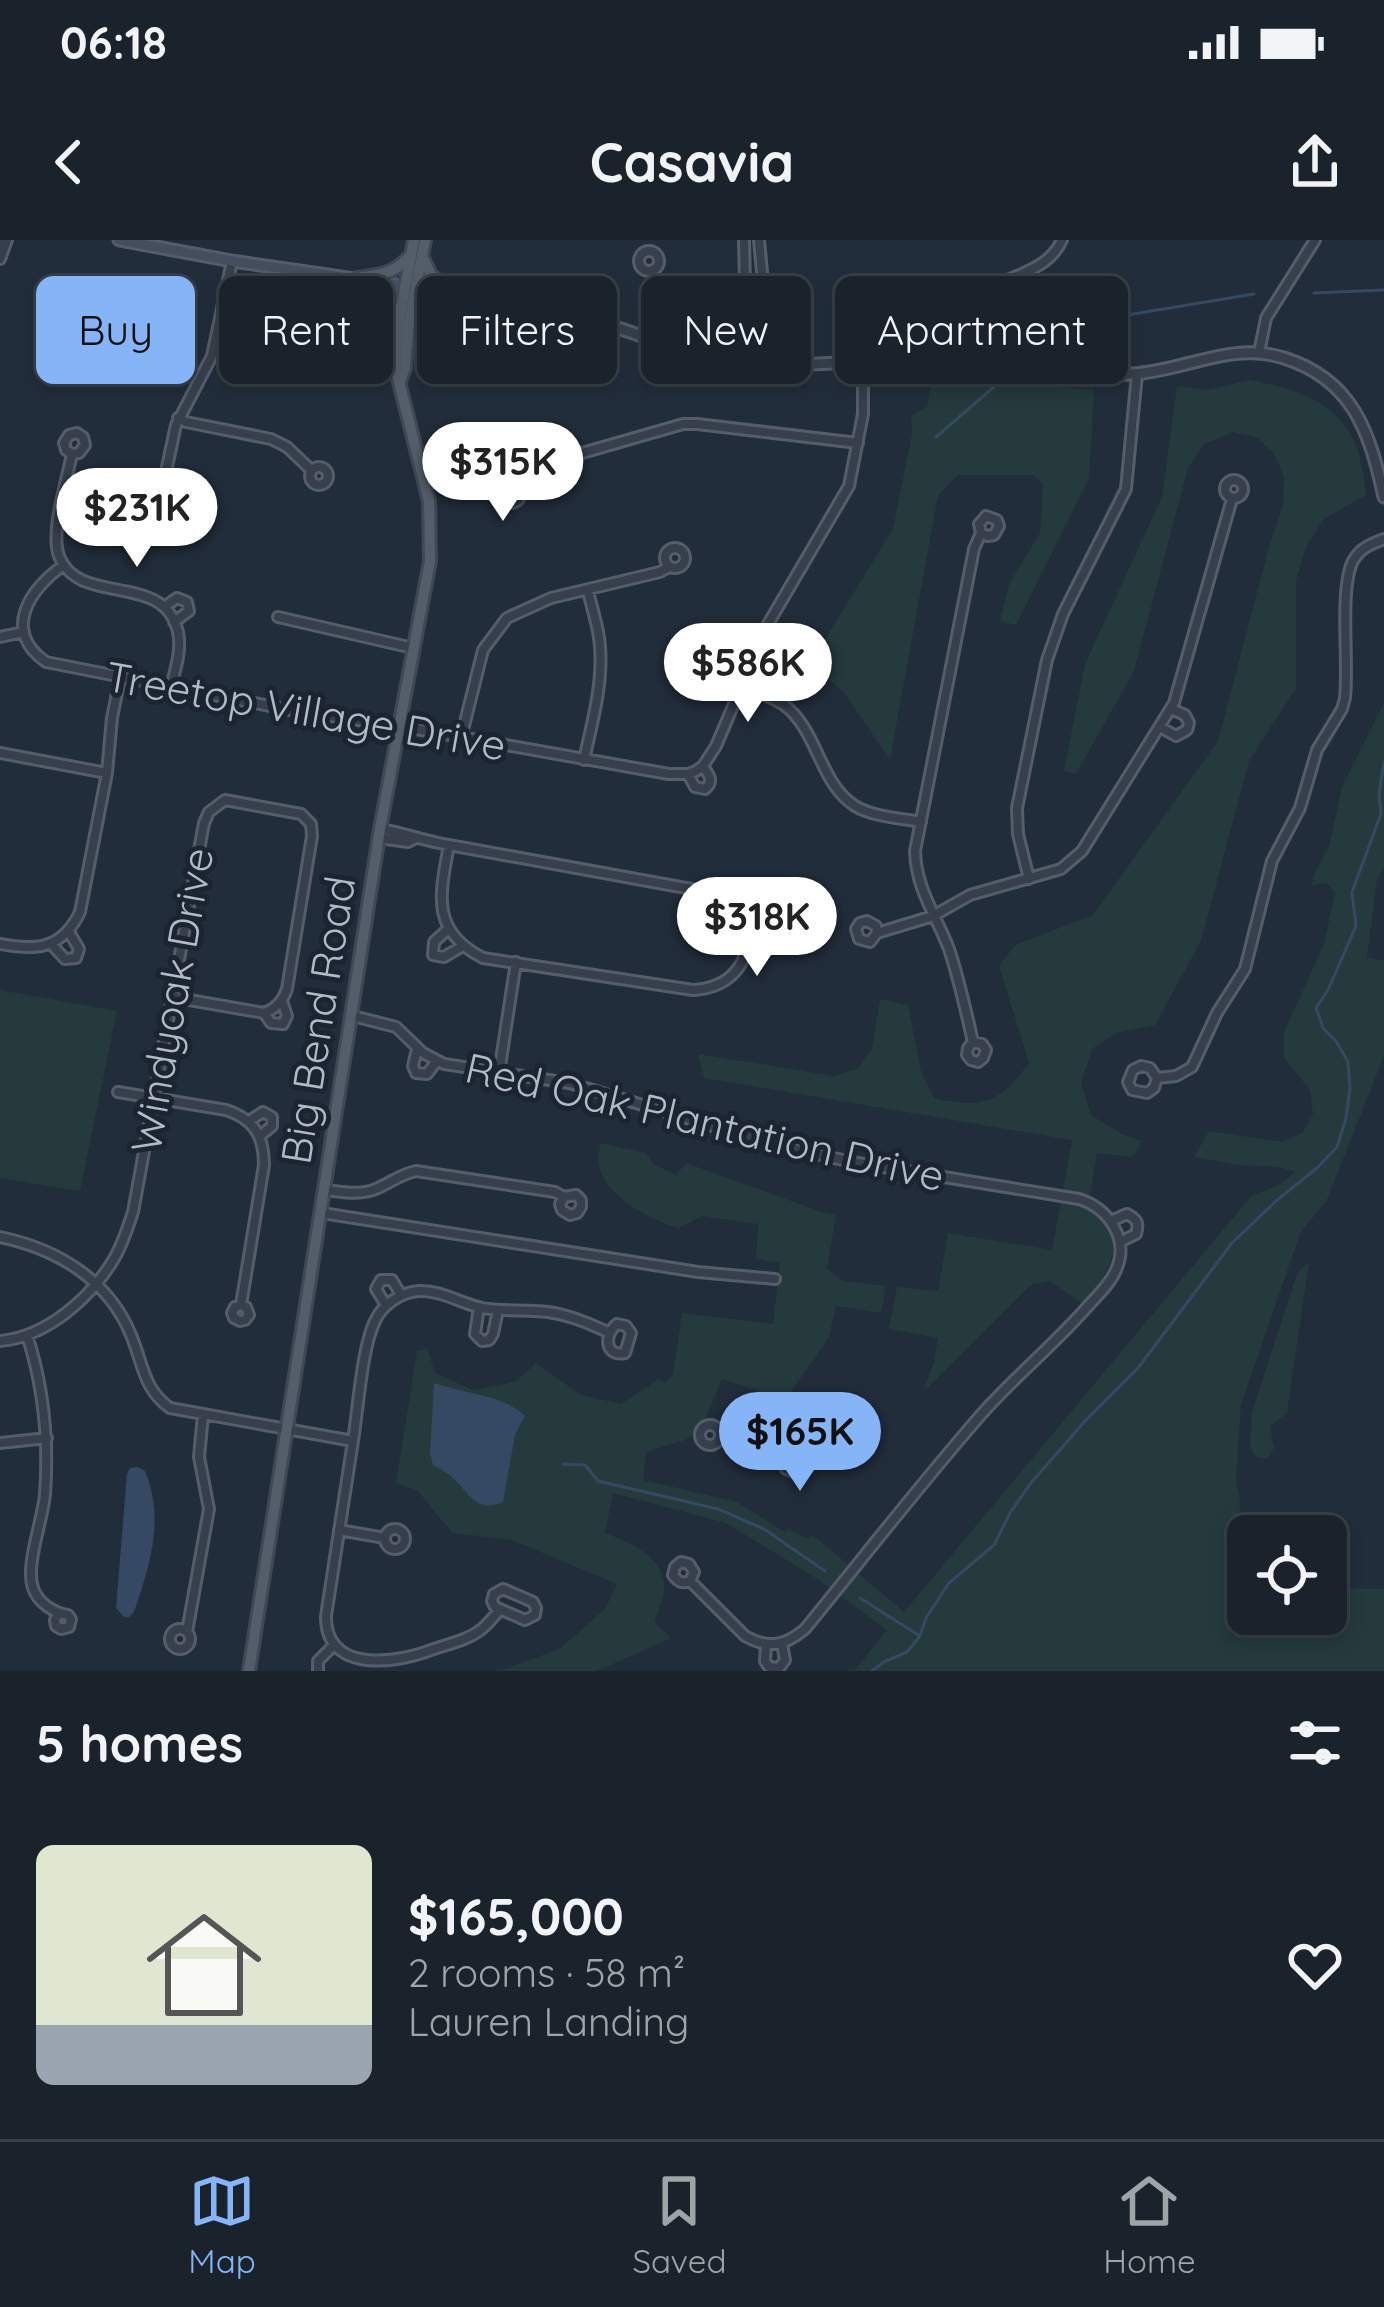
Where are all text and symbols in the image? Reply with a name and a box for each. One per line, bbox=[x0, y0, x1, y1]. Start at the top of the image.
text: 06:18 bbox=[60, 14, 167, 70]
text: Casavia bbox=[590, 128, 794, 196]
icon: back bbox=[36, 129, 102, 195]
icon: share bbox=[1282, 129, 1348, 195]
chip: Buy bbox=[36, 276, 195, 384]
chip: Rent bbox=[219, 276, 393, 384]
chip: Filters bbox=[417, 276, 617, 384]
chip: New bbox=[641, 276, 811, 384]
chip: Apartment bbox=[835, 276, 1128, 384]
pin: $315K bbox=[419, 422, 587, 524]
text: $315K bbox=[449, 436, 557, 485]
pin: $231K bbox=[53, 468, 221, 570]
text: $231K bbox=[83, 482, 191, 531]
pin: $586K bbox=[664, 623, 832, 725]
text: $586K bbox=[691, 637, 805, 686]
street label: Treetop Village Drive bbox=[102, 649, 510, 772]
street label: Windyoak Drive bbox=[119, 843, 224, 1157]
street label: Big Bend Road bbox=[269, 872, 366, 1167]
pin: $318K bbox=[673, 877, 841, 979]
text: $318K bbox=[704, 891, 810, 940]
street label: Red Oak Plantation Drive bbox=[461, 1041, 950, 1202]
pin: $165K bbox=[716, 1392, 884, 1494]
text: $165K bbox=[746, 1406, 854, 1455]
map controls bbox=[1227, 1515, 1347, 1635]
button: locate bbox=[1227, 1515, 1347, 1635]
icon: filters bbox=[1282, 1710, 1348, 1776]
text: 5 homes bbox=[36, 1711, 243, 1775]
text: $165,000 bbox=[408, 1884, 624, 1948]
icon: home bbox=[132, 1893, 276, 2037]
icon: heart bbox=[1282, 1932, 1348, 1998]
text: 2 rooms · 58 m² bbox=[408, 1948, 685, 1997]
text: Lauren Landing bbox=[408, 1997, 689, 2046]
tab: Map bbox=[188, 2168, 256, 2281]
tab: Saved bbox=[632, 2168, 726, 2281]
tab: Home bbox=[1103, 2168, 1196, 2281]

